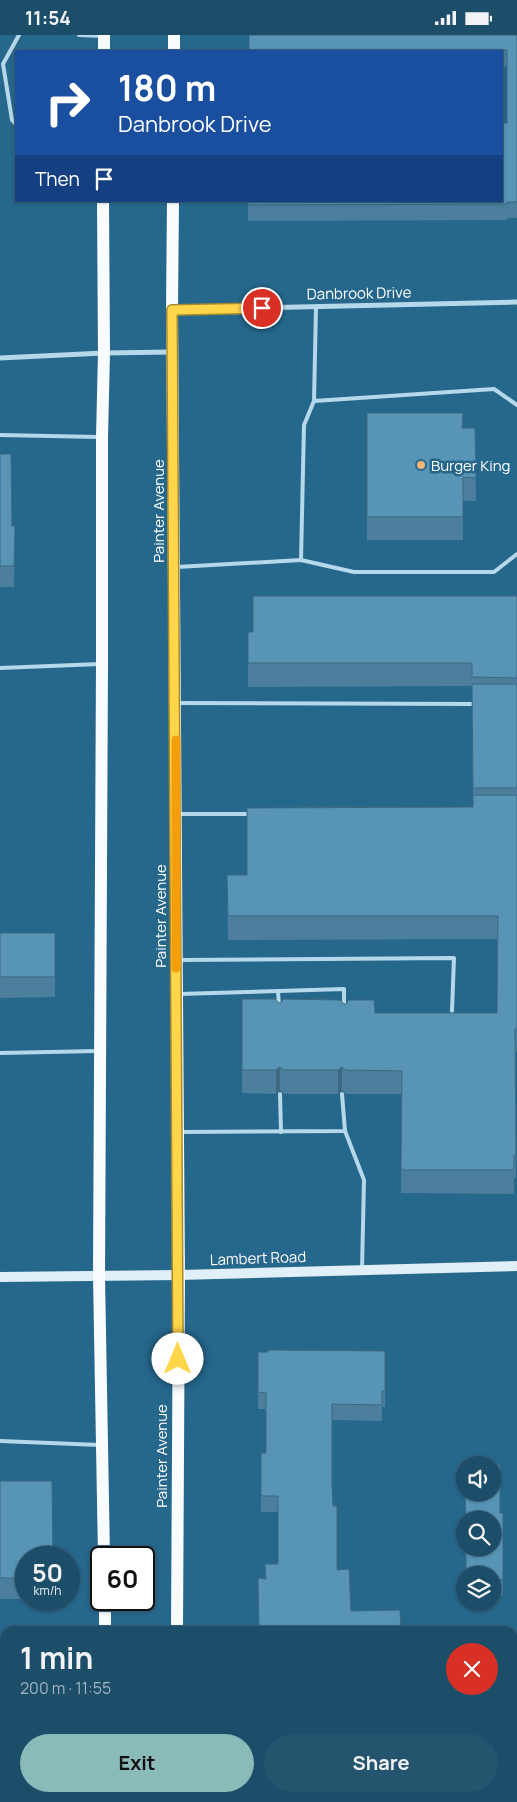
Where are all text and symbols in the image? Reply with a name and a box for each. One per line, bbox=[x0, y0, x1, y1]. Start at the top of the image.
text: 11:54 bbox=[25, 5, 71, 31]
text: 180 m bbox=[118, 64, 216, 112]
icon: right bbox=[35, 70, 100, 135]
text: Danbrook Drive bbox=[118, 109, 272, 139]
icon: arrive bbox=[90, 165, 118, 193]
text: Then bbox=[35, 166, 80, 192]
street label: Danbrook Drive bbox=[306, 282, 412, 304]
pin bbox=[241, 287, 283, 329]
icon: arrive bbox=[248, 294, 276, 322]
place label: Burger King bbox=[431, 455, 510, 476]
street label: Painter Avenue bbox=[148, 459, 169, 563]
marker: Burger King bbox=[415, 459, 427, 471]
street label: Painter Avenue bbox=[150, 864, 171, 968]
street label: Lambert Road bbox=[209, 1246, 307, 1270]
position arrow bbox=[151, 1332, 203, 1384]
street label: Painter Avenue bbox=[151, 1404, 172, 1508]
map controls bbox=[456, 1456, 501, 1611]
button: sound bbox=[456, 1456, 501, 1501]
button: search bbox=[456, 1511, 501, 1556]
speed limit sign: 60 bbox=[90, 1546, 155, 1611]
text: 50 bbox=[32, 1555, 63, 1590]
button: layers bbox=[456, 1566, 501, 1611]
text: km/h bbox=[34, 1582, 61, 1599]
text: 1 min bbox=[20, 1637, 93, 1678]
button: close bbox=[446, 1643, 498, 1695]
text: 200 m · 11:55 bbox=[20, 1677, 111, 1699]
button: Exit bbox=[20, 1734, 254, 1792]
button: Share bbox=[264, 1734, 498, 1792]

